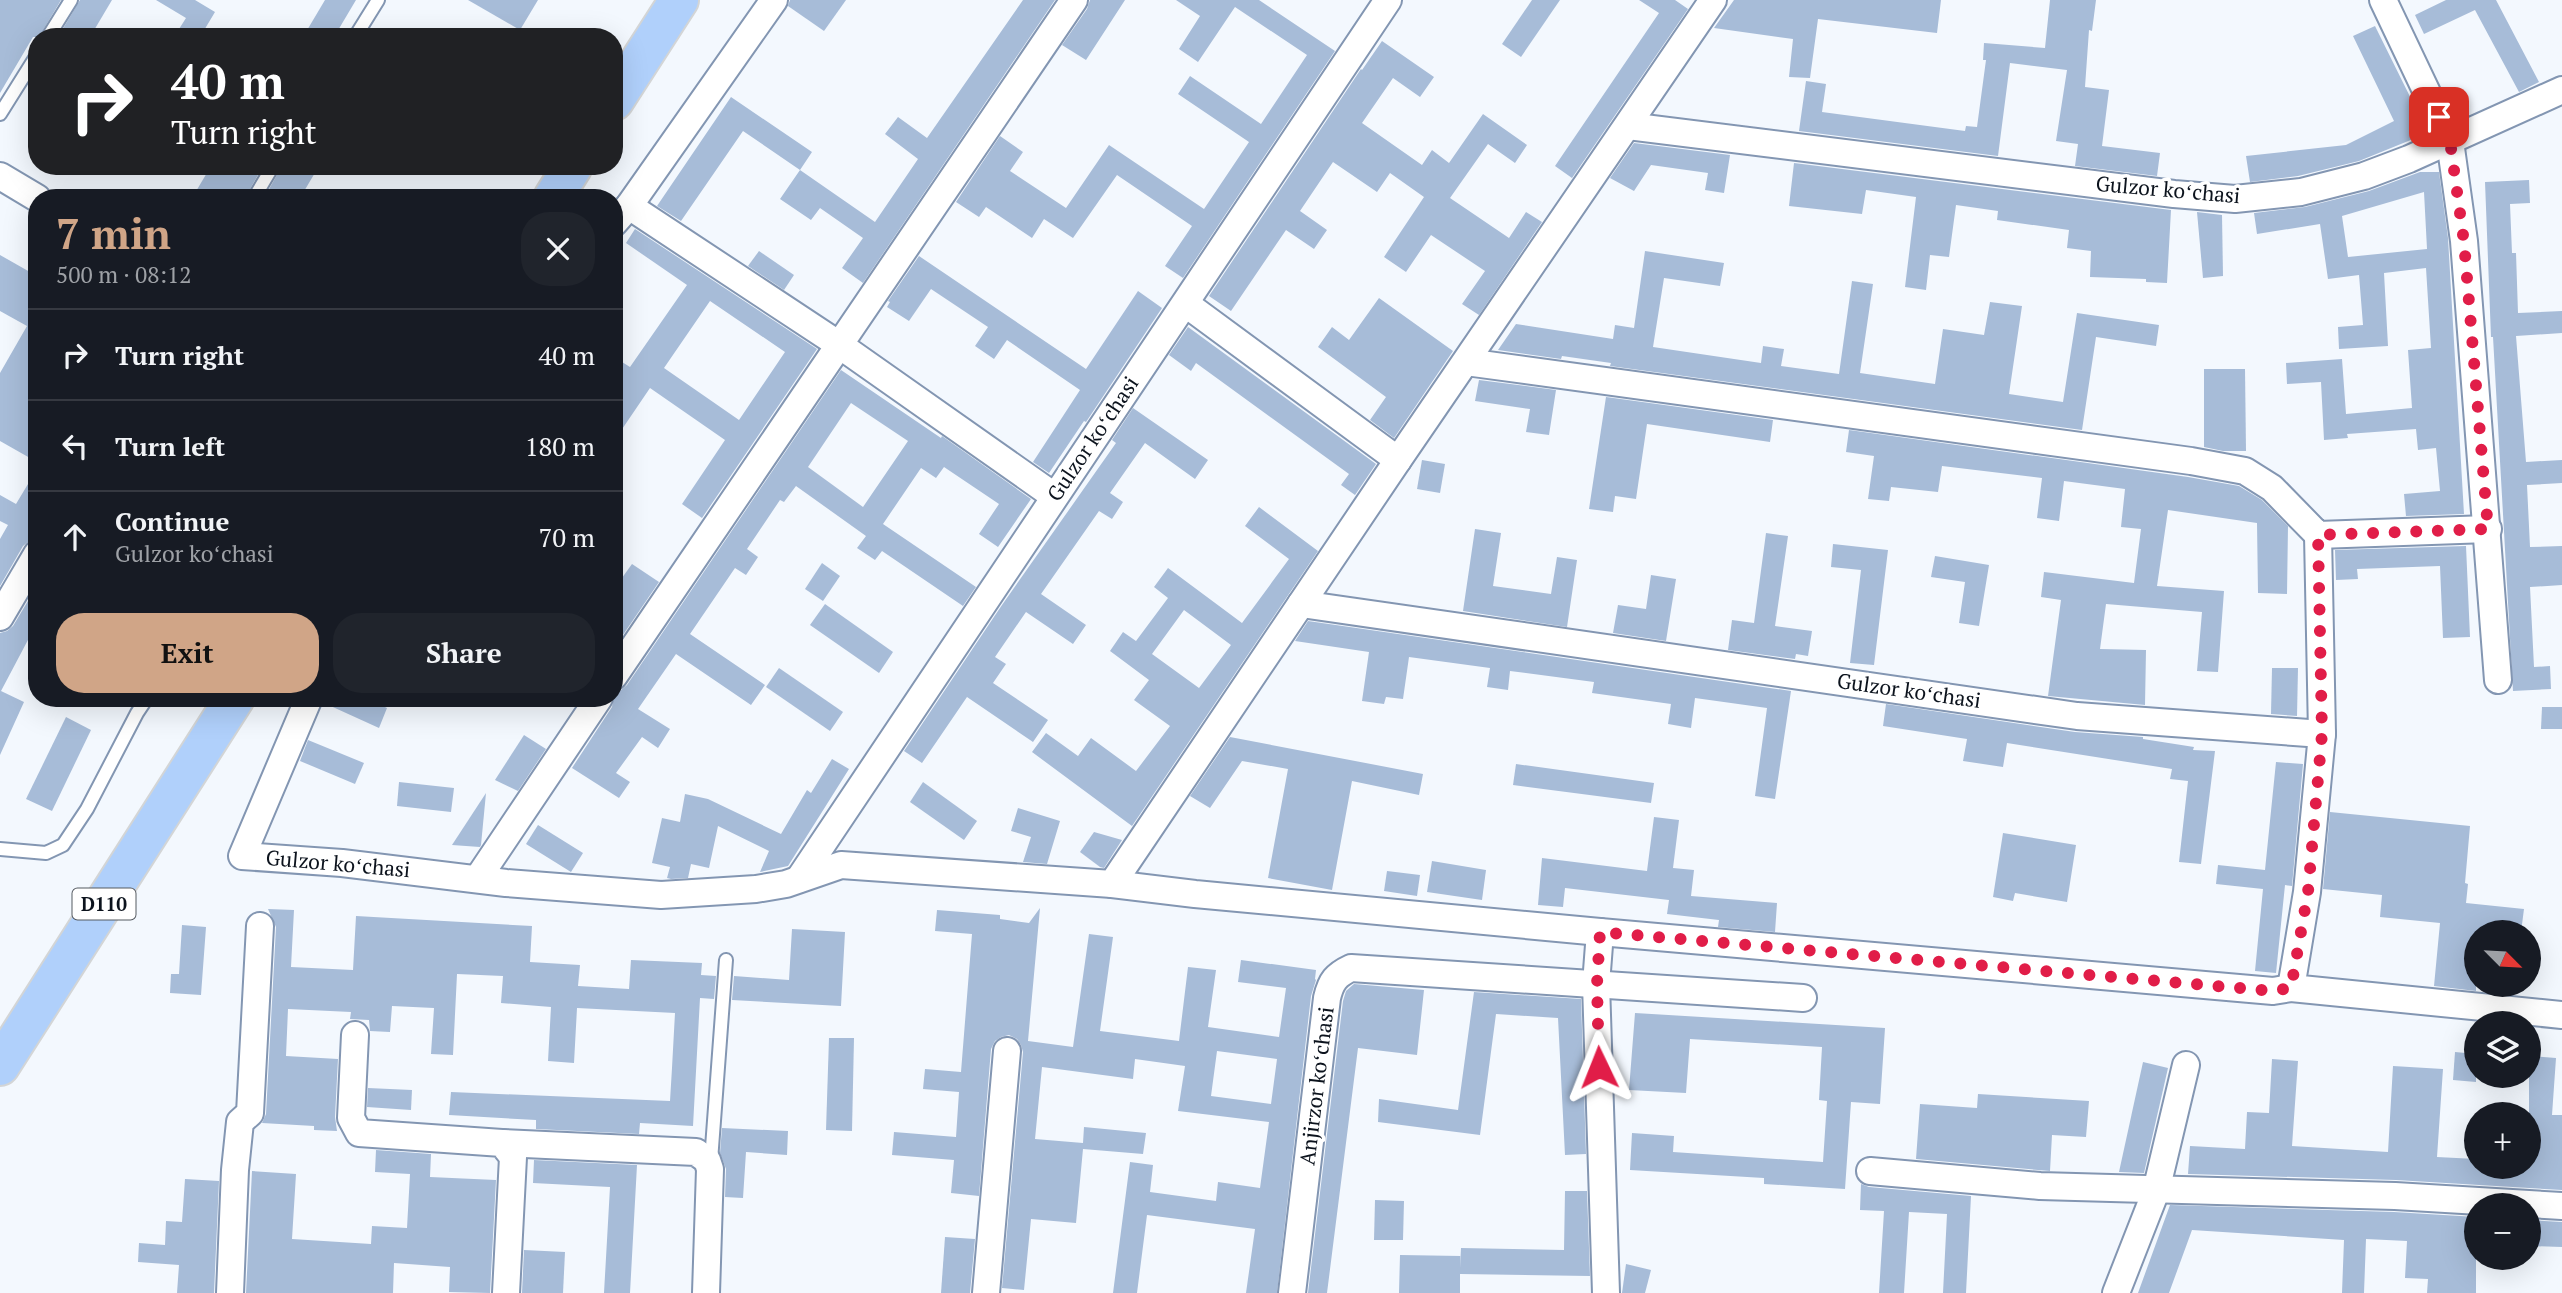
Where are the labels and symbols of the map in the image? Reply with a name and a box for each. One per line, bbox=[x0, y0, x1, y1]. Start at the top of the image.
pin bbox=[2409, 87, 2469, 147]
street label: Gulzor koʻchasi bbox=[2095, 169, 2241, 209]
street label: Gulzor koʻchasi bbox=[1040, 371, 1144, 506]
street label: Gulzor koʻchasi bbox=[1835, 666, 1983, 714]
street label: Gulzor koʻchasi bbox=[265, 843, 411, 883]
road number: D110 bbox=[72, 888, 136, 920]
north arrow bbox=[2464, 920, 2541, 998]
street label: Anjirzor koʻchasi bbox=[1292, 1005, 1340, 1167]
position arrow bbox=[1562, 1030, 1636, 1104]

